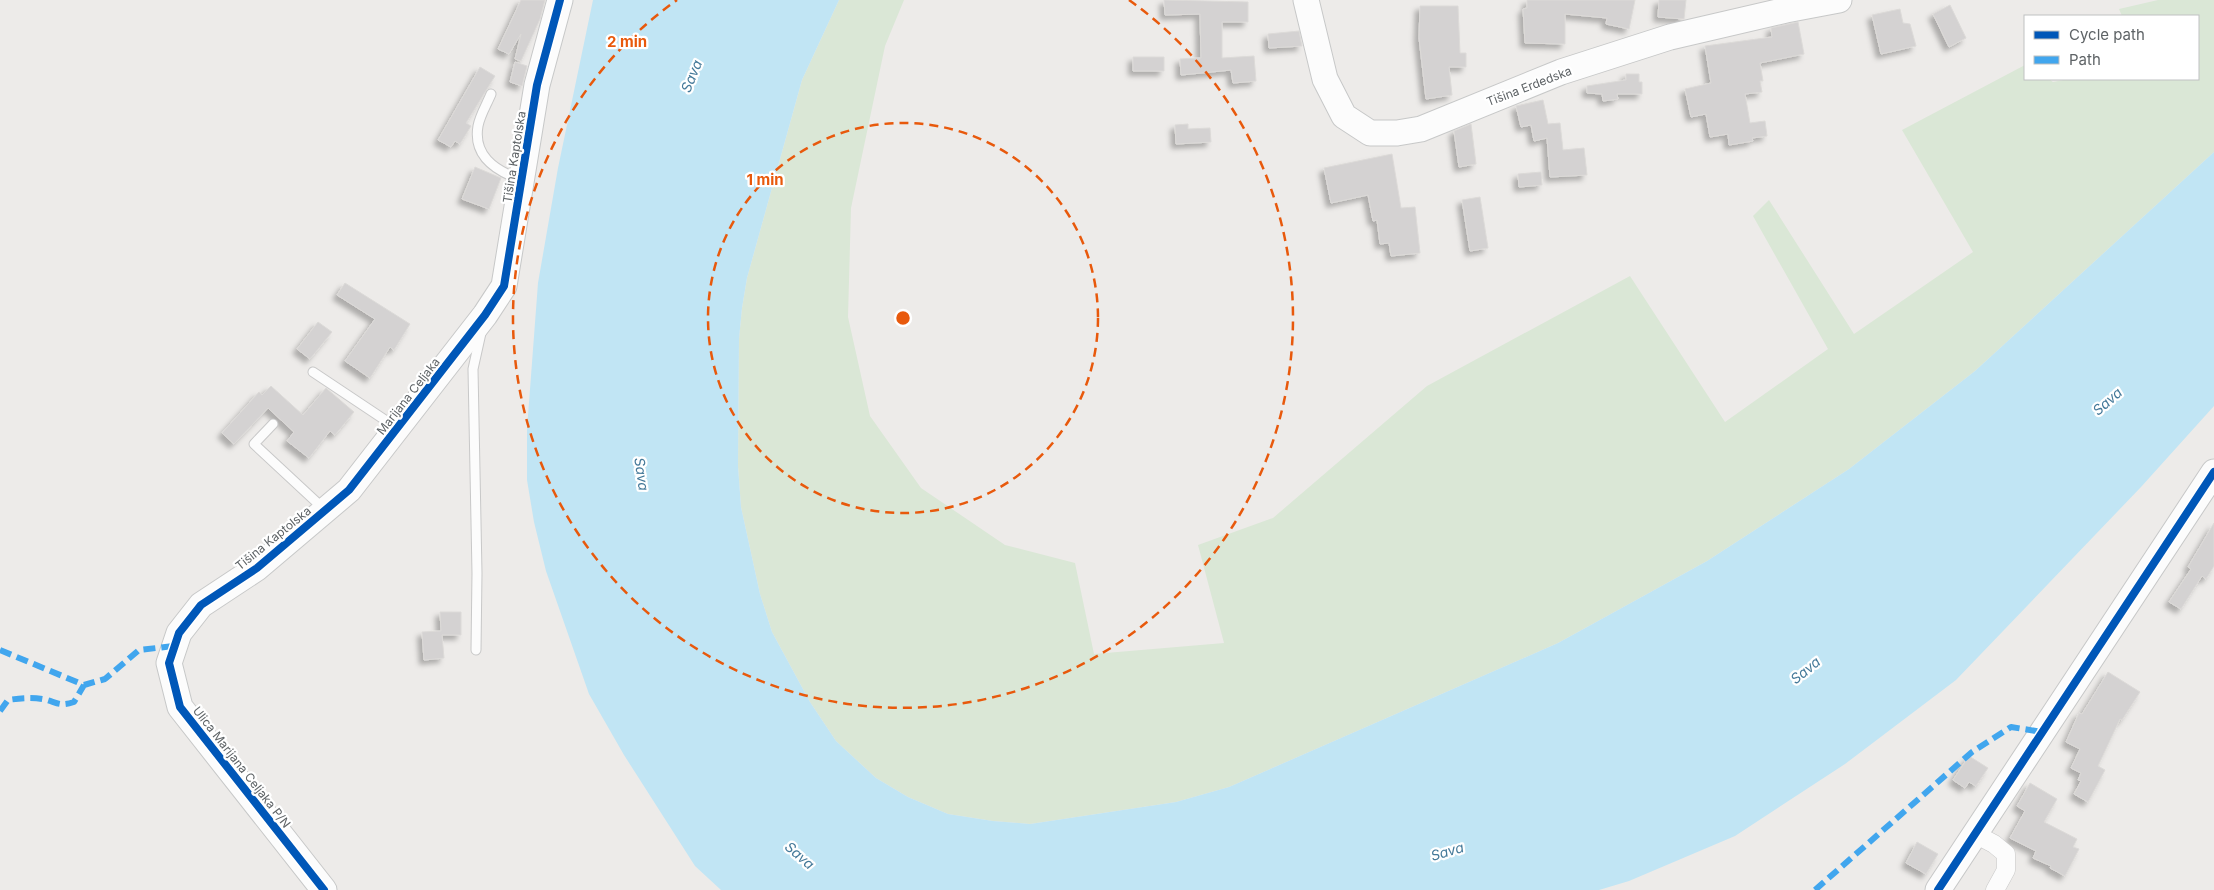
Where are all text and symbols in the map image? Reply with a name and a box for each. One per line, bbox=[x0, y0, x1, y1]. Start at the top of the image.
legend bbox=[2024, 15, 2199, 80]
text: Cycle path bbox=[2069, 25, 2145, 44]
text: 2 min bbox=[607, 32, 647, 51]
text: Path bbox=[2069, 50, 2101, 69]
water label: Sava bbox=[677, 57, 705, 95]
street label: Tišina Erdedska bbox=[1484, 63, 1574, 109]
street label: Tišina Kaptolska bbox=[499, 110, 529, 204]
text: 1 min bbox=[746, 170, 784, 189]
centre of rings bbox=[894, 309, 912, 327]
street label: Marijana Celjaka bbox=[373, 354, 443, 438]
water label: Sava bbox=[2089, 383, 2126, 418]
water label: Sava bbox=[631, 456, 653, 492]
street label: Tišina Kaptolska bbox=[232, 503, 314, 573]
water label: Sava bbox=[1787, 653, 1824, 687]
street label: Ulica Marijana Celjaka P/N bbox=[190, 703, 294, 831]
water label: Sava bbox=[782, 838, 819, 873]
water label: Sava bbox=[1429, 838, 1466, 864]

